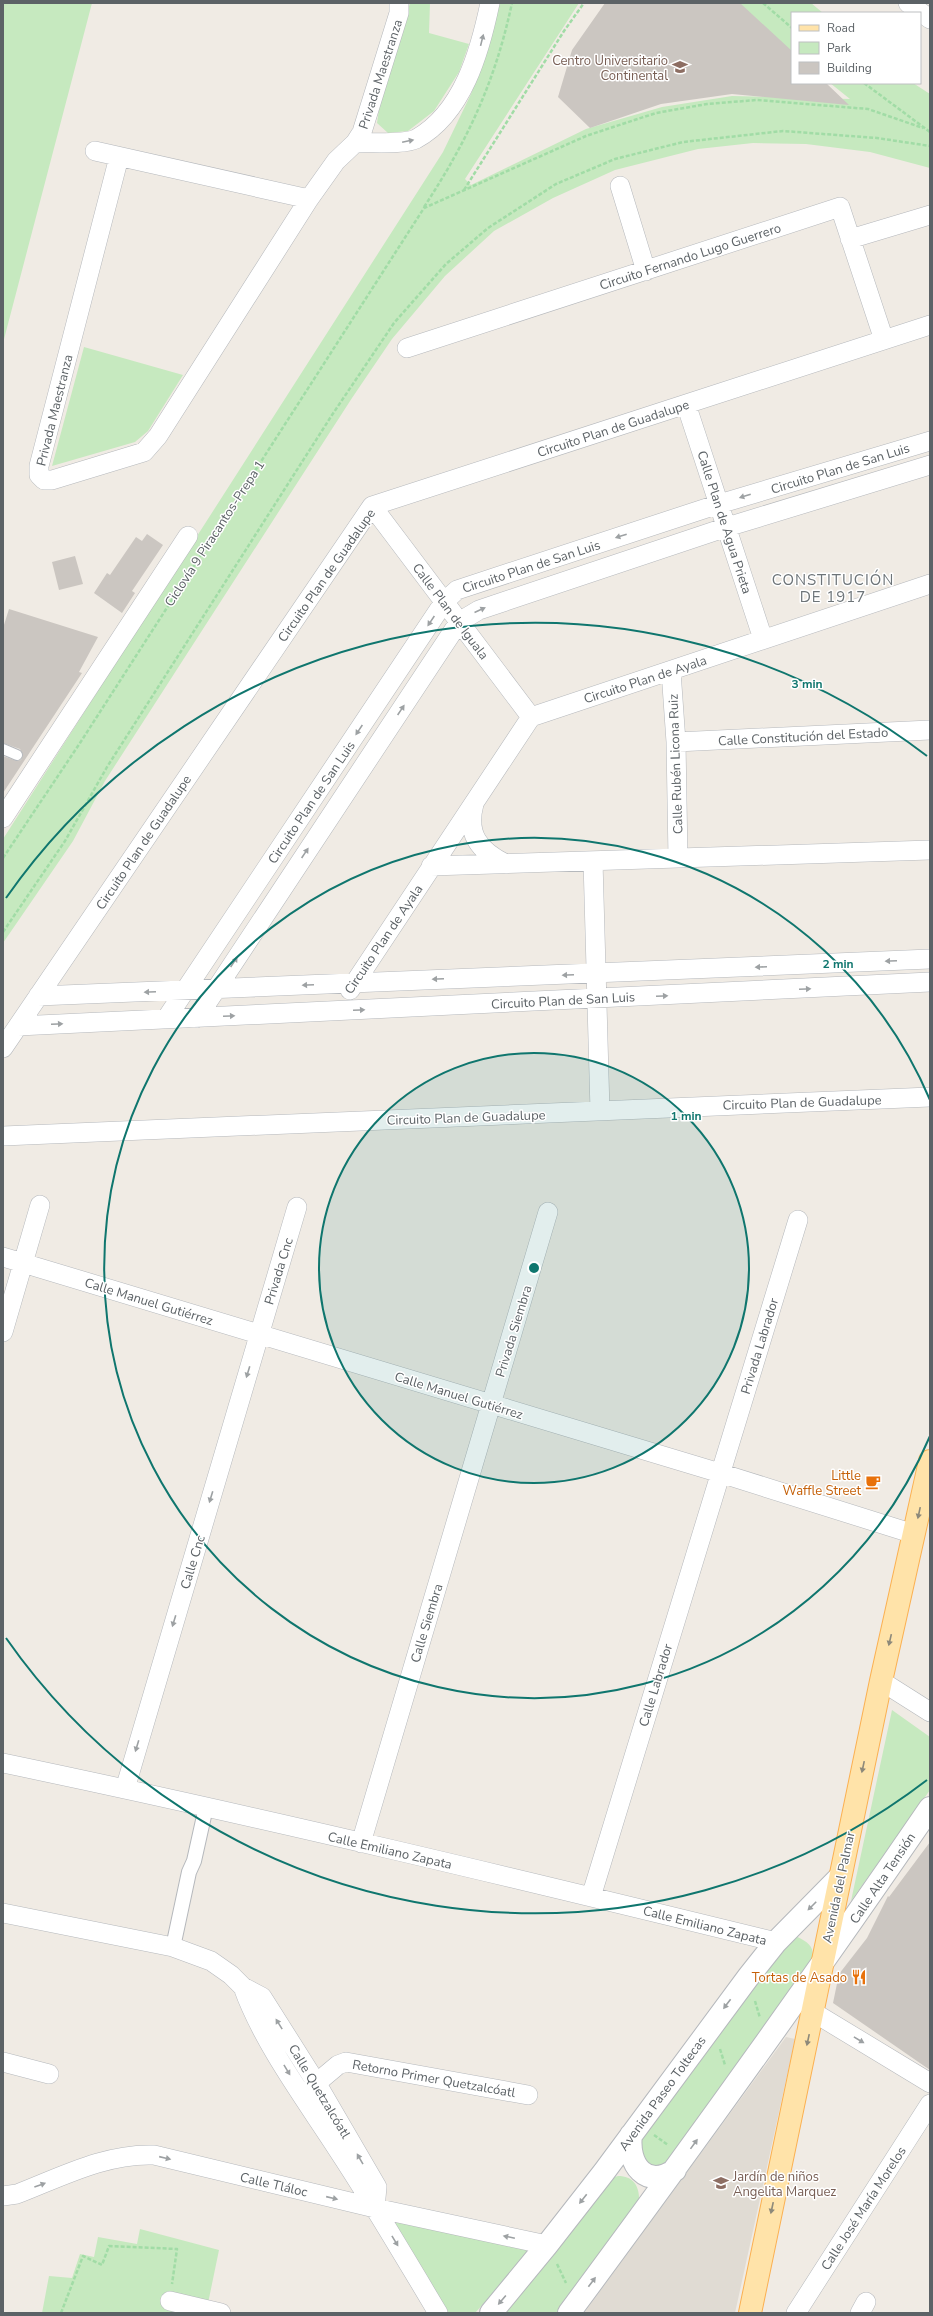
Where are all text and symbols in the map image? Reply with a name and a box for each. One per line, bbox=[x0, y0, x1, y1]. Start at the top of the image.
legend bbox=[791, 12, 921, 84]
street label: Privada Maestranza bbox=[355, 17, 407, 131]
text: Road bbox=[827, 20, 855, 36]
one-way arrow bbox=[479, 33, 485, 45]
text: Park bbox=[827, 40, 852, 56]
place label: Centro Universitario Continental bbox=[552, 52, 668, 85]
school or university icon: Centro Universitario Continental bbox=[671, 58, 689, 76]
text: Building bbox=[827, 60, 872, 76]
one-way arrow bbox=[402, 137, 414, 143]
street label: Circuito Fernando Lugo Guerrero bbox=[597, 219, 783, 295]
street label: Privada Maestranza bbox=[32, 353, 78, 468]
street label: Circuito Plan de Guadalupe bbox=[535, 396, 692, 462]
street label: Circuito Plan de San Luis bbox=[769, 439, 912, 499]
street label: Calle Plan de Agua Prieta bbox=[692, 448, 756, 596]
street label: Ciclovía 9 Piracantos-Prepa 1 bbox=[161, 457, 269, 610]
one-way arrow bbox=[739, 493, 751, 499]
street label: Circuito Plan de Guadalupe bbox=[274, 505, 380, 646]
one-way arrow bbox=[615, 533, 627, 539]
street label: Circuito Plan de San Luis bbox=[460, 536, 603, 598]
street label: Calle Plan de Iguala bbox=[408, 560, 493, 664]
district label: CONSTITUCIÓN DE 1917 bbox=[772, 569, 894, 607]
one-way arrow bbox=[474, 607, 486, 613]
one-way arrow bbox=[427, 616, 435, 626]
street label: Circuito Plan de Ayala bbox=[581, 652, 709, 708]
text: 3 min bbox=[791, 676, 823, 692]
street label: Calle Rubén Licona Ruiz bbox=[665, 694, 687, 834]
one-way arrow bbox=[397, 704, 404, 716]
one-way arrow bbox=[355, 724, 363, 735]
street label: Calle Constitución del Estado bbox=[717, 724, 889, 750]
street label: Circuito Plan de San Luis bbox=[264, 738, 360, 867]
street label: Circuito Plan de Guadalupe bbox=[92, 772, 196, 913]
one-way arrow bbox=[302, 848, 309, 859]
street label: Circuito Plan de Ayala bbox=[340, 881, 427, 998]
text: 2 min bbox=[822, 956, 854, 972]
one-way arrow bbox=[230, 957, 238, 967]
one-way arrow bbox=[884, 958, 897, 964]
one-way arrow bbox=[755, 963, 767, 970]
one-way arrow bbox=[562, 971, 574, 978]
one-way arrow bbox=[432, 976, 444, 983]
one-way arrow bbox=[301, 982, 314, 988]
one-way arrow bbox=[799, 985, 811, 992]
street label: Circuito Plan de San Luis bbox=[491, 988, 636, 1014]
one-way arrow bbox=[143, 989, 156, 995]
one-way arrow bbox=[656, 992, 668, 999]
one-way arrow bbox=[353, 1007, 366, 1013]
one-way arrow bbox=[223, 1013, 236, 1019]
one-way arrow bbox=[51, 1021, 63, 1028]
street label: Circuito Plan de Guadalupe bbox=[722, 1091, 882, 1115]
street label: Circuito Plan de Guadalupe bbox=[386, 1106, 546, 1130]
text: 1 min bbox=[670, 1108, 702, 1124]
street label: Privada Cnc bbox=[260, 1236, 298, 1307]
centre of rings bbox=[527, 1261, 541, 1275]
street label: Calle Manuel Gutiérrez bbox=[82, 1274, 215, 1330]
street label: Privada Siembra bbox=[491, 1283, 536, 1379]
street label: Privada Labrador bbox=[737, 1296, 783, 1397]
one-way arrow bbox=[245, 1366, 251, 1378]
street label: Calle Manuel Gutiérrez bbox=[392, 1368, 525, 1424]
place label: Little Waffle Street bbox=[783, 1467, 861, 1500]
cafe icon: Little Waffle Street bbox=[864, 1473, 882, 1491]
one-way arrow bbox=[208, 1491, 214, 1503]
one-way arrow bbox=[915, 1507, 921, 1519]
street label: Calle Cnc bbox=[176, 1533, 210, 1591]
street label: Calle Siembra bbox=[406, 1582, 447, 1665]
one-way arrow bbox=[171, 1616, 177, 1628]
one-way arrow bbox=[887, 1634, 893, 1646]
street label: Calle Labrador bbox=[635, 1641, 677, 1729]
one-way arrow bbox=[134, 1740, 140, 1752]
one-way arrow bbox=[859, 1761, 865, 1773]
street label: Calle Emiliano Zapata bbox=[326, 1828, 454, 1874]
street label: Avenida del Palmar bbox=[818, 1829, 860, 1945]
street label: Calle Alta Tensión bbox=[846, 1829, 920, 1928]
one-way arrow bbox=[807, 1901, 817, 1911]
street label: Calle Emiliano Zapata bbox=[641, 1902, 769, 1950]
restaurant icon: Tortas de Asado bbox=[850, 1968, 868, 1986]
place label: Tortas de Asado bbox=[752, 1969, 847, 1987]
one-way arrow bbox=[723, 1999, 731, 2010]
one-way arrow bbox=[275, 2019, 283, 2029]
street label: Avenida Paseo Toltecas bbox=[615, 2033, 711, 2155]
one-way arrow bbox=[804, 2034, 810, 2046]
one-way arrow bbox=[854, 2036, 864, 2044]
street label: Calle Quetzalcóatl bbox=[284, 2041, 355, 2142]
street label: Retorno Primer Quetzalcóatl bbox=[351, 2056, 517, 2102]
one-way arrow bbox=[284, 2064, 291, 2076]
one-way arrow bbox=[690, 2138, 698, 2149]
street label: Calle José María Morelos bbox=[817, 2143, 911, 2274]
one-way arrow bbox=[357, 2153, 364, 2165]
one-way arrow bbox=[159, 2155, 171, 2161]
street label: Calle Tláloc bbox=[238, 2168, 309, 2201]
place label: Jardín de niños Angelita Marquez bbox=[732, 2168, 836, 2201]
school or university icon: Jardín de niños Angelita Marquez bbox=[712, 2174, 730, 2192]
one-way arrow bbox=[35, 2182, 47, 2188]
one-way arrow bbox=[579, 2193, 588, 2204]
one-way arrow bbox=[326, 2195, 338, 2201]
one-way arrow bbox=[769, 2202, 775, 2215]
one-way arrow bbox=[503, 2234, 515, 2240]
one-way arrow bbox=[391, 2235, 398, 2247]
one-way arrow bbox=[588, 2276, 596, 2287]
one-way arrow bbox=[498, 2295, 506, 2306]

